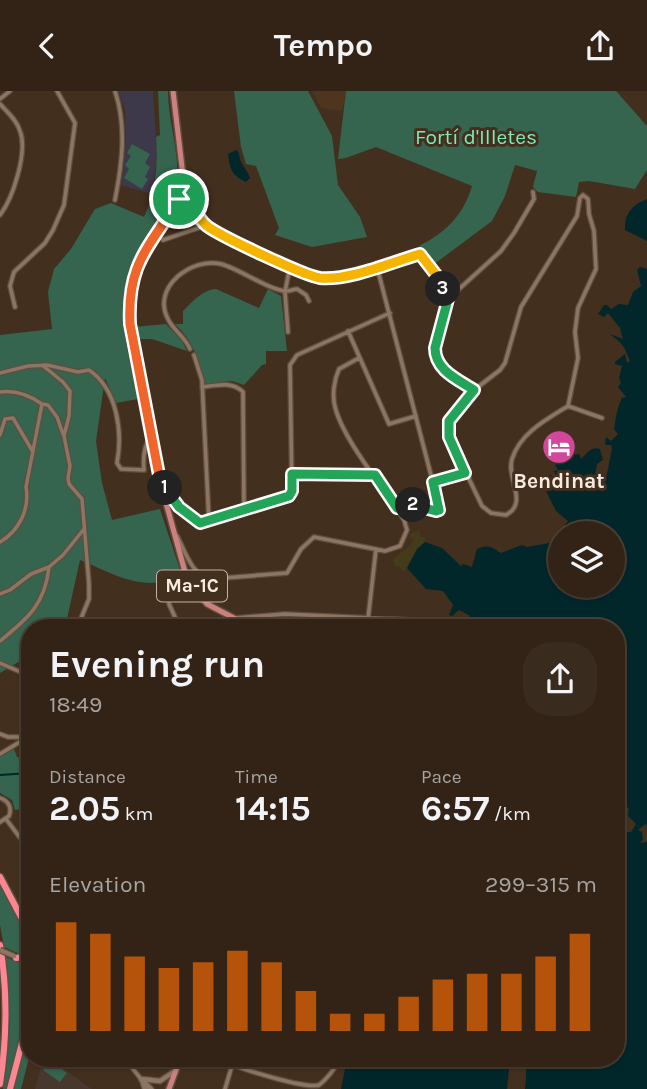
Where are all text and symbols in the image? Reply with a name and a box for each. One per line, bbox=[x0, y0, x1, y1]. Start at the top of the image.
icon: back bbox=[28, 27, 66, 65]
text: Tempo bbox=[274, 27, 373, 64]
icon: share bbox=[581, 27, 619, 65]
park label: Fortí d'Illetes bbox=[415, 125, 537, 149]
pin bbox=[149, 169, 209, 229]
icon: arrive bbox=[160, 180, 198, 218]
pin: 3 bbox=[426, 271, 460, 307]
text: 3 bbox=[437, 277, 448, 299]
hotel icon: Bendinat bbox=[540, 428, 578, 466]
place label: Bendinat bbox=[513, 469, 605, 493]
pin: 1 bbox=[148, 471, 182, 505]
text: 1 bbox=[161, 476, 168, 498]
pin: 2 bbox=[396, 487, 430, 523]
text: 2 bbox=[407, 493, 418, 515]
map controls bbox=[548, 521, 625, 598]
button: layers bbox=[548, 521, 625, 598]
road number: Ma-1C bbox=[157, 571, 227, 601]
text: Evening run bbox=[49, 642, 265, 687]
button: share bbox=[523, 642, 597, 716]
text: 18:49 bbox=[49, 691, 102, 718]
text: Distance bbox=[49, 766, 126, 788]
text: Time bbox=[235, 766, 278, 788]
text: Pace bbox=[421, 766, 462, 788]
text: 2.05 bbox=[49, 788, 120, 829]
text: 14:15 bbox=[235, 788, 311, 829]
text: 6:57 bbox=[421, 788, 489, 829]
text: km bbox=[120, 803, 153, 825]
text: /km bbox=[489, 803, 531, 825]
text: Elevation bbox=[49, 871, 146, 898]
text: 299–315 m bbox=[485, 871, 597, 898]

